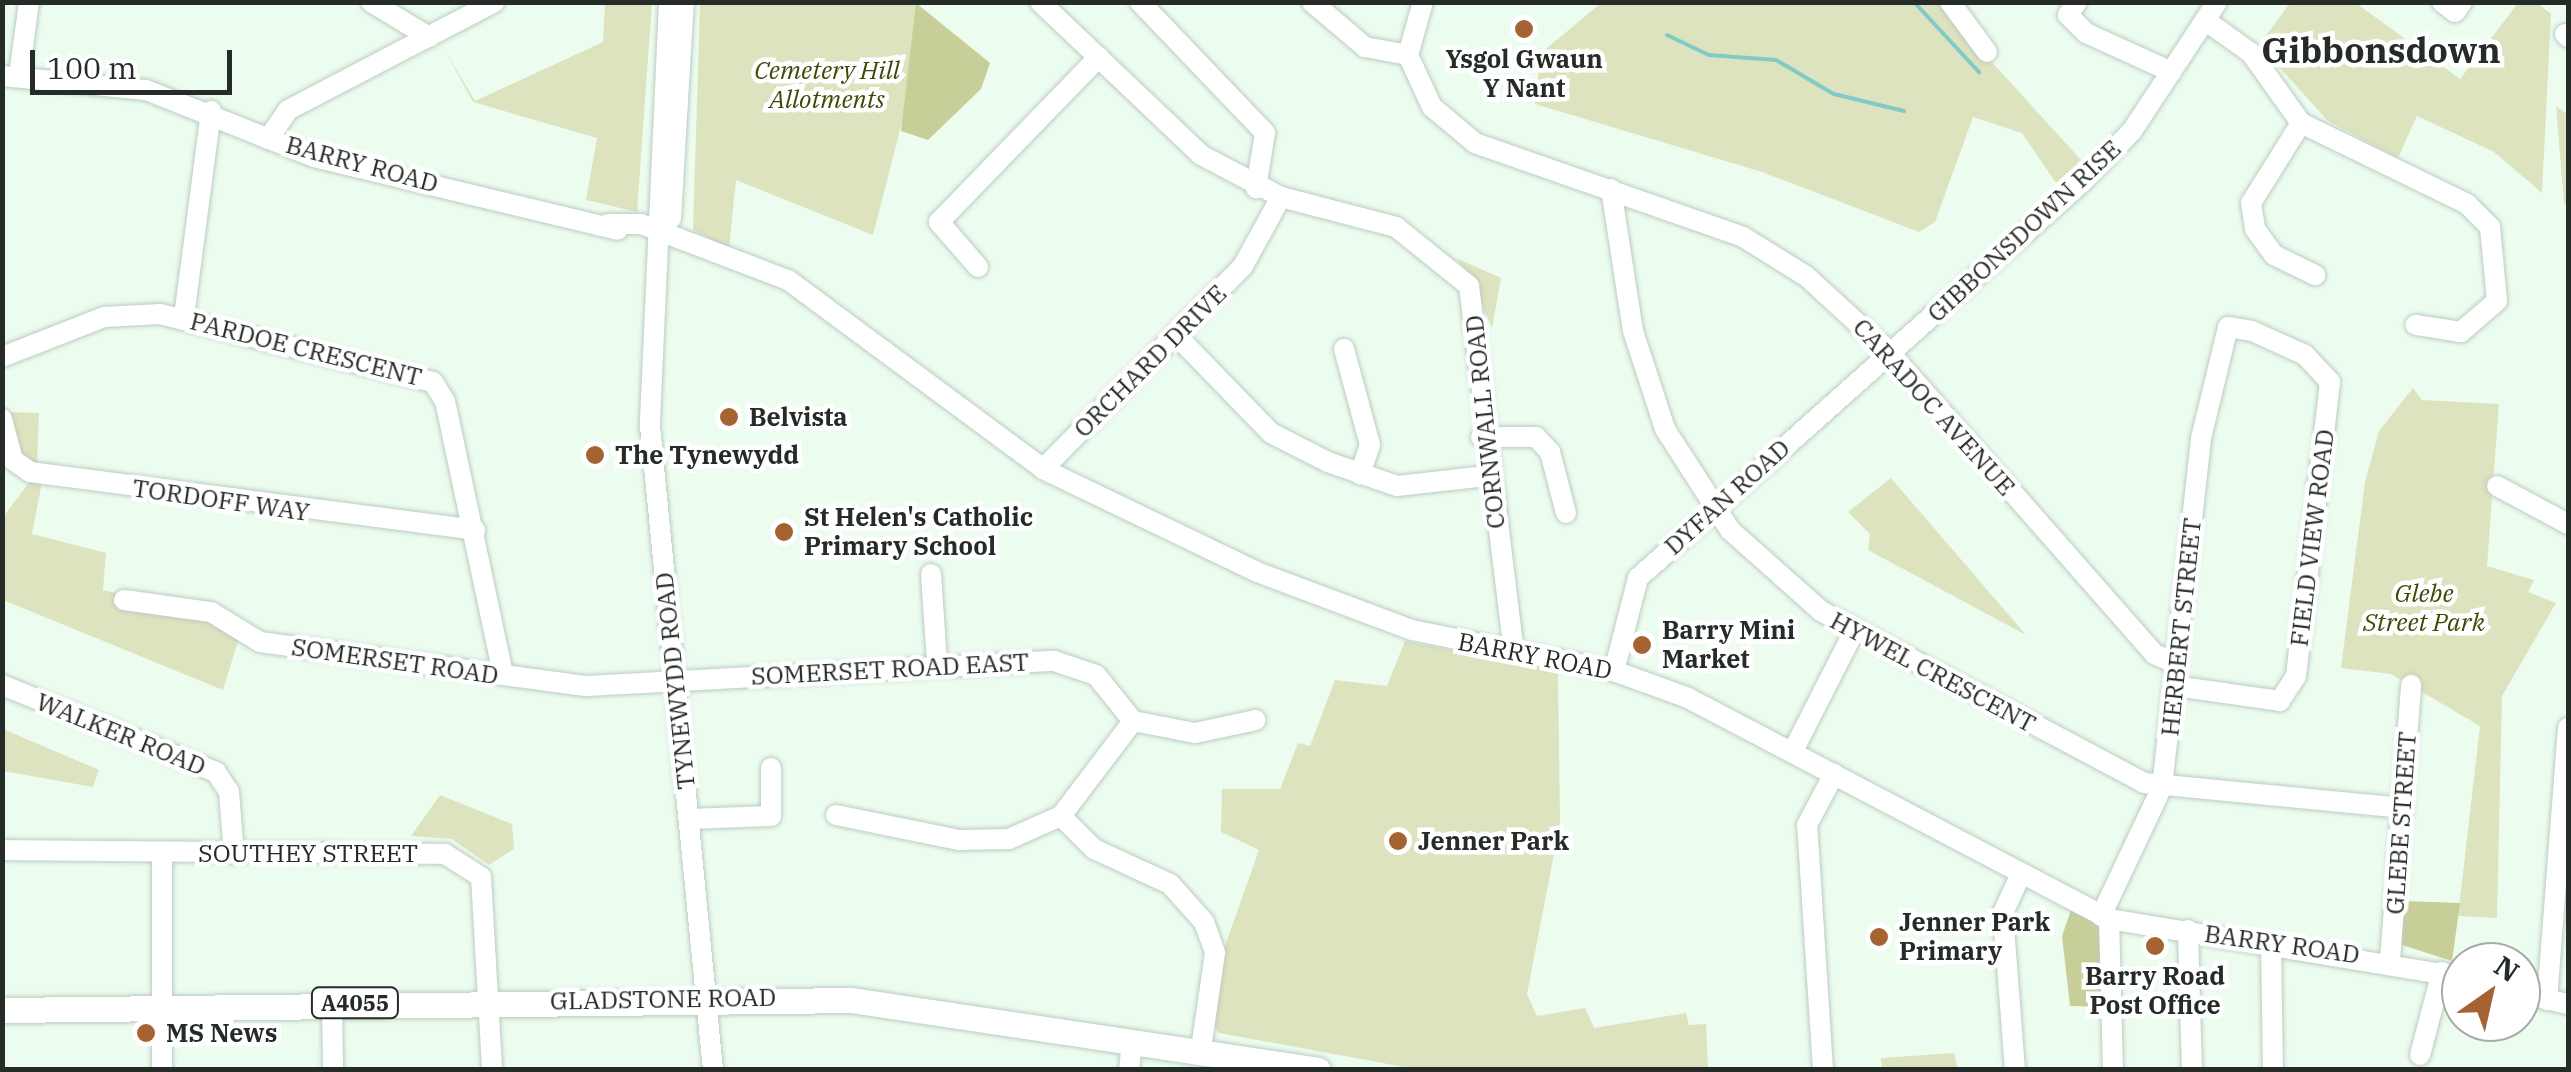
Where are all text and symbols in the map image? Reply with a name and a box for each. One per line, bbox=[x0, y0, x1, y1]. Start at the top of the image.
marker: Ysgol Gwaun Y Nant bbox=[1513, 18, 1535, 40]
district label: Gibbonsdown bbox=[2261, 29, 2501, 71]
scale bar bbox=[35, 30, 238, 92]
place label: Ysgol Gwaun Y Nant bbox=[1445, 45, 1603, 104]
text: 100 m bbox=[47, 48, 137, 87]
park label: Cemetery Hill Allotments bbox=[754, 56, 900, 115]
street label: BARRY ROAD bbox=[283, 129, 441, 199]
street label: GIBBONSDOWN RISE bbox=[1921, 134, 2127, 328]
street label: ORCHARD DRIVE bbox=[1067, 278, 1233, 444]
street label: PARDOE CRESCENT bbox=[187, 306, 425, 392]
street label: CARADOC AVENUE bbox=[1847, 312, 2021, 502]
street label: CORNWALL ROAD bbox=[1459, 314, 1511, 530]
place label: Belvista bbox=[749, 402, 847, 432]
marker: Belvista bbox=[718, 406, 740, 428]
street label: FIELD VIEW ROAD bbox=[2284, 428, 2340, 648]
street label: DYFAN ROAD bbox=[1658, 433, 1796, 561]
place label: The Tynewydd bbox=[615, 440, 799, 470]
marker: The Tynewydd bbox=[584, 444, 606, 466]
street label: TORDOFF WAY bbox=[130, 473, 312, 527]
place label: St Helen's Catholic Primary School bbox=[804, 503, 1033, 562]
street label: HERBERT STREET bbox=[2155, 516, 2207, 738]
marker: St Helen's Catholic Primary School bbox=[773, 521, 795, 543]
street label: TYNEWYDD ROAD bbox=[649, 571, 701, 791]
park label: Glebe Street Park bbox=[2363, 579, 2485, 638]
street label: HYWEL CRESCENT bbox=[1825, 605, 2041, 739]
place label: Barry Mini Market bbox=[1662, 616, 1795, 675]
street label: BARRY ROAD bbox=[1455, 626, 1615, 686]
street label: SOMERSET ROAD bbox=[290, 632, 500, 690]
marker: Barry Mini Market bbox=[1631, 634, 1653, 656]
street label: SOMERSET ROAD EAST bbox=[750, 647, 1030, 691]
street label: WALKER ROAD bbox=[32, 686, 210, 782]
street label: GLEBE STREET bbox=[2380, 731, 2422, 915]
place label: Jenner Park bbox=[1418, 826, 1569, 856]
marker: Jenner Park bbox=[1387, 830, 1409, 852]
street label: SOUTHEY STREET bbox=[198, 838, 418, 868]
place label: Jenner Park Primary bbox=[1899, 908, 2050, 967]
street label: BARRY ROAD bbox=[2202, 918, 2362, 970]
marker: Jenner Park Primary bbox=[1868, 926, 1890, 948]
marker: Barry Road Post Office bbox=[2144, 935, 2166, 957]
north arrow bbox=[2441, 942, 2541, 1042]
text: N bbox=[2487, 947, 2526, 990]
place label: Barry Road Post Office bbox=[2085, 962, 2225, 1021]
street label: GLADSTONE ROAD bbox=[550, 982, 776, 1016]
road number: A4055 bbox=[310, 986, 400, 1020]
place label: MS News bbox=[166, 1018, 277, 1048]
marker: MS News bbox=[135, 1022, 157, 1044]

